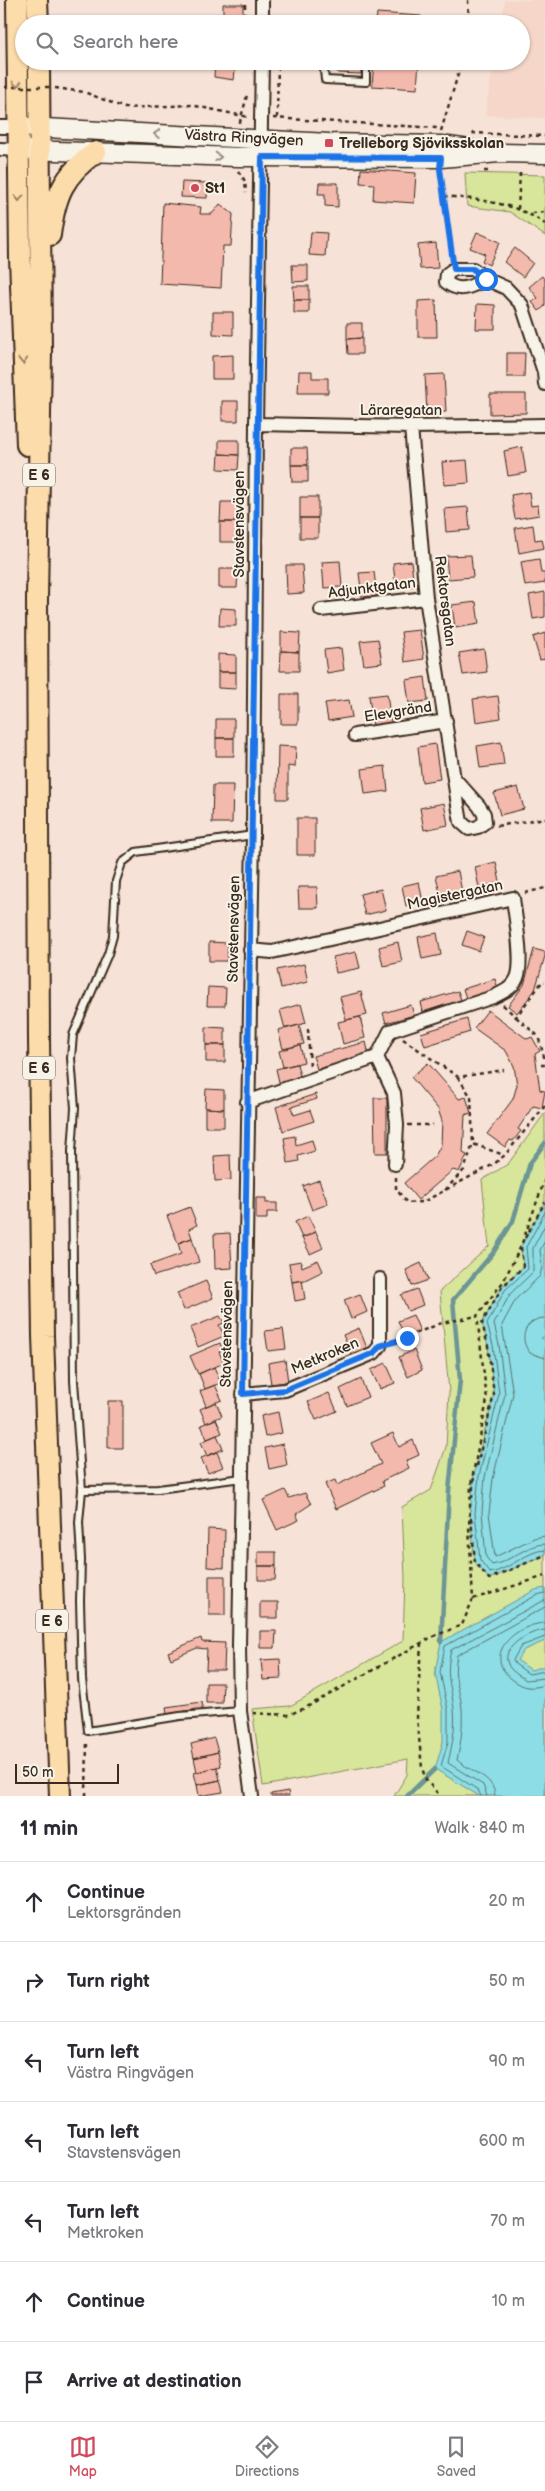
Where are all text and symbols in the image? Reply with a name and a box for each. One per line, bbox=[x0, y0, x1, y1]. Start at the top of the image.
search box bbox=[15, 15, 530, 70]
icon: search bbox=[33, 29, 61, 57]
text: Search here bbox=[73, 31, 178, 54]
one-way arrow bbox=[12, 80, 22, 88]
street label: Västra Ringvägen bbox=[184, 125, 304, 151]
one-way arrow bbox=[152, 128, 160, 139]
place label: Trelleborg Sjöviksskolan bbox=[339, 134, 504, 153]
marker: Trelleborg Sjöviksskolan bbox=[323, 137, 335, 149]
one-way arrow bbox=[214, 151, 222, 162]
place label: St1 bbox=[205, 179, 225, 198]
marker: St1 bbox=[189, 182, 201, 194]
one-way arrow bbox=[13, 195, 24, 203]
route start bbox=[475, 268, 498, 291]
one-way arrow bbox=[18, 357, 28, 365]
street label: Läraregatan bbox=[360, 401, 442, 420]
road number: E 6 bbox=[23, 464, 55, 486]
street label: Stavstensvägen bbox=[230, 471, 249, 577]
street label: Rektorsgatan bbox=[430, 555, 460, 647]
street label: Adjunktgatan bbox=[327, 573, 417, 603]
street label: Elevgränd bbox=[363, 697, 433, 727]
street label: Stavstensvägen bbox=[224, 875, 244, 983]
street label: Magistergatan bbox=[405, 876, 505, 914]
road number: E 6 bbox=[23, 1056, 55, 1080]
street label: Stavstensvägen bbox=[217, 1280, 237, 1388]
route end bbox=[396, 1327, 419, 1350]
street label: Metkroken bbox=[288, 1333, 362, 1379]
road number: E 6 bbox=[36, 1610, 68, 1632]
scale bar bbox=[15, 1761, 119, 1784]
text: 50 m bbox=[22, 1764, 54, 1781]
text: 11 min bbox=[20, 1816, 78, 1841]
text: Walk · 840 m bbox=[434, 1819, 525, 1838]
text: Continue bbox=[67, 1881, 145, 1904]
icon: ahead bbox=[20, 1888, 48, 1916]
text: 20 m bbox=[489, 1892, 525, 1911]
text: Lektorsgränden bbox=[67, 1904, 181, 1923]
icon: right bbox=[20, 1968, 48, 1996]
text: Turn right bbox=[67, 1970, 150, 1993]
text: 50 m bbox=[489, 1972, 525, 1991]
text: Turn left bbox=[67, 2041, 139, 2064]
icon: left bbox=[20, 2048, 48, 2076]
text: 90 m bbox=[489, 2052, 525, 2071]
text: Västra Ringvägen bbox=[67, 2064, 194, 2083]
text: Turn left bbox=[67, 2121, 139, 2144]
icon: left bbox=[20, 2128, 48, 2156]
text: 600 m bbox=[479, 2132, 525, 2151]
text: Stavstensvägen bbox=[67, 2144, 181, 2163]
text: Turn left bbox=[67, 2201, 139, 2224]
icon: left bbox=[20, 2208, 48, 2236]
text: 70 m bbox=[490, 2212, 525, 2231]
text: Metkroken bbox=[67, 2224, 144, 2243]
icon: ahead bbox=[20, 2288, 48, 2316]
text: Continue bbox=[67, 2290, 145, 2313]
text: 10 m bbox=[492, 2292, 525, 2311]
icon: arrive bbox=[20, 2368, 48, 2396]
text: Arrive at destination bbox=[67, 2370, 242, 2393]
tab: Map bbox=[69, 2433, 97, 2480]
tab: Directions bbox=[235, 2433, 299, 2480]
tab: Saved bbox=[437, 2433, 476, 2480]

